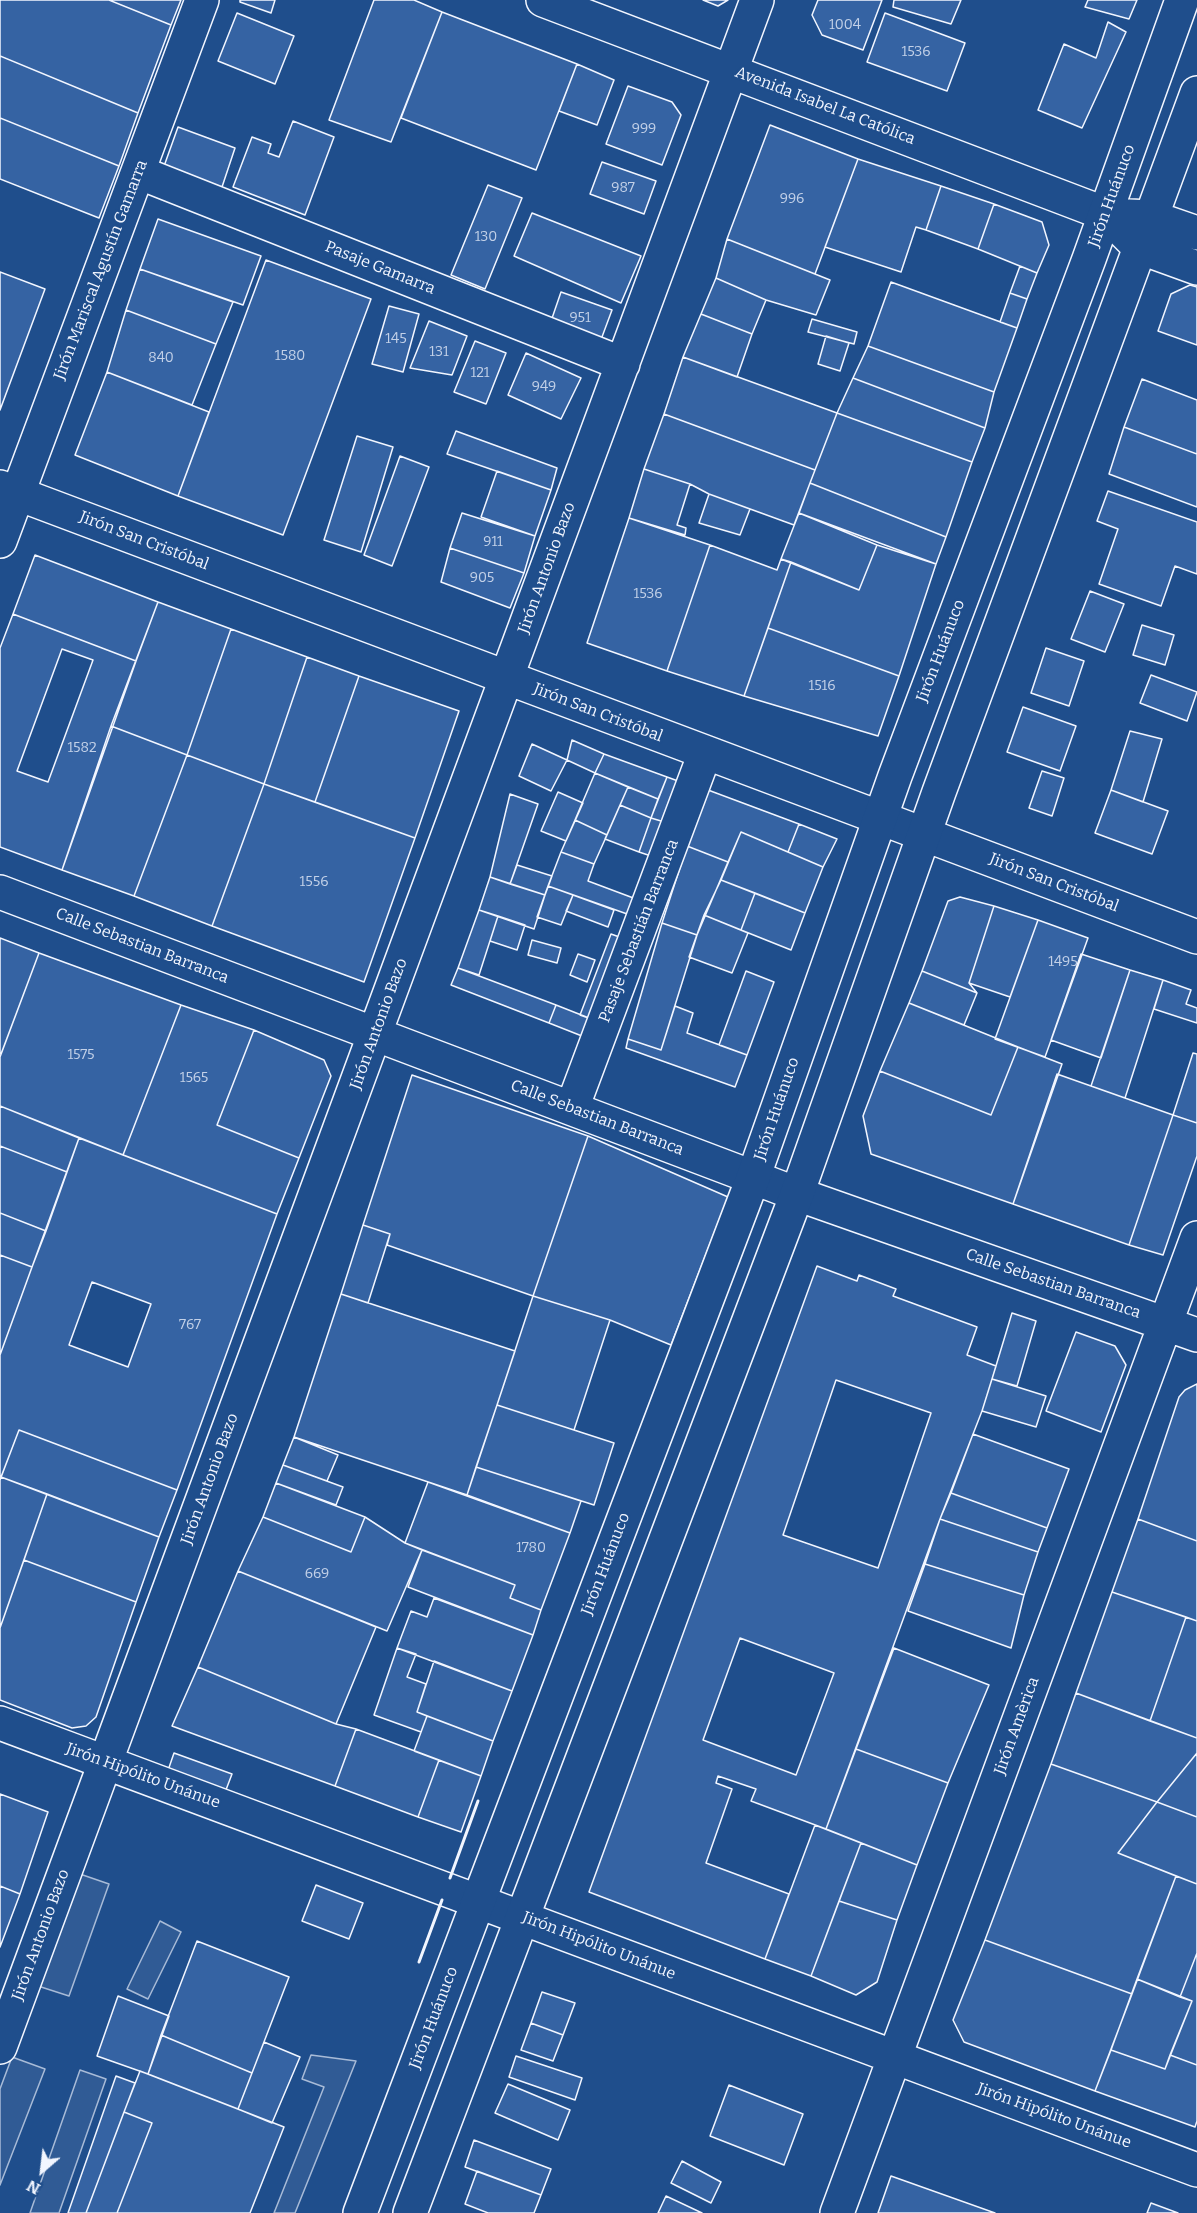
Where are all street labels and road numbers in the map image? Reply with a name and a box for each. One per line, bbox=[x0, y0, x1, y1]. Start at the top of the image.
street label: Avenida Isabel La Católica bbox=[732, 63, 918, 149]
street label: Jirón Huánuco bbox=[1085, 142, 1139, 250]
street label: Jirón Mariscal Agustín Gamarra bbox=[50, 158, 152, 382]
street label: Pasaje Gamarra bbox=[322, 237, 438, 299]
street label: Jirón Antonio Bazo bbox=[514, 500, 580, 636]
street label: Jirón San Cristóbal bbox=[77, 507, 211, 575]
street label: Jirón Huánuco bbox=[913, 597, 969, 705]
street label: Jirón San Cristóbal bbox=[531, 679, 665, 747]
street label: Pasaje Sebastián Barranca bbox=[595, 837, 683, 1025]
street label: Jirón San Cristóbal bbox=[987, 849, 1121, 917]
street label: Calle Sebastian Barranca bbox=[53, 904, 231, 988]
street label: Jirón Antonio Bazo bbox=[346, 956, 412, 1092]
street label: Jirón Huánuco bbox=[750, 1055, 804, 1163]
street label: Calle Sebastian Barranca bbox=[508, 1076, 686, 1160]
street label: Calle Sebastian Barranca bbox=[963, 1245, 1143, 1323]
street label: Jirón Antonio Bazo bbox=[177, 1411, 243, 1547]
street label: Jirón Huánuco bbox=[578, 1510, 634, 1618]
street label: Jirón Amèrica bbox=[990, 1674, 1044, 1778]
street label: Jirón Hipólito Unánue bbox=[63, 1739, 223, 1813]
street label: Jirón Antonio Bazo bbox=[8, 1867, 74, 2003]
street label: Jirón Hipólito Unánue bbox=[520, 1908, 678, 1984]
street label: Jirón Huánuco bbox=[406, 1964, 462, 2072]
street label: Jirón Hipólito Unánue bbox=[974, 2079, 1134, 2153]

